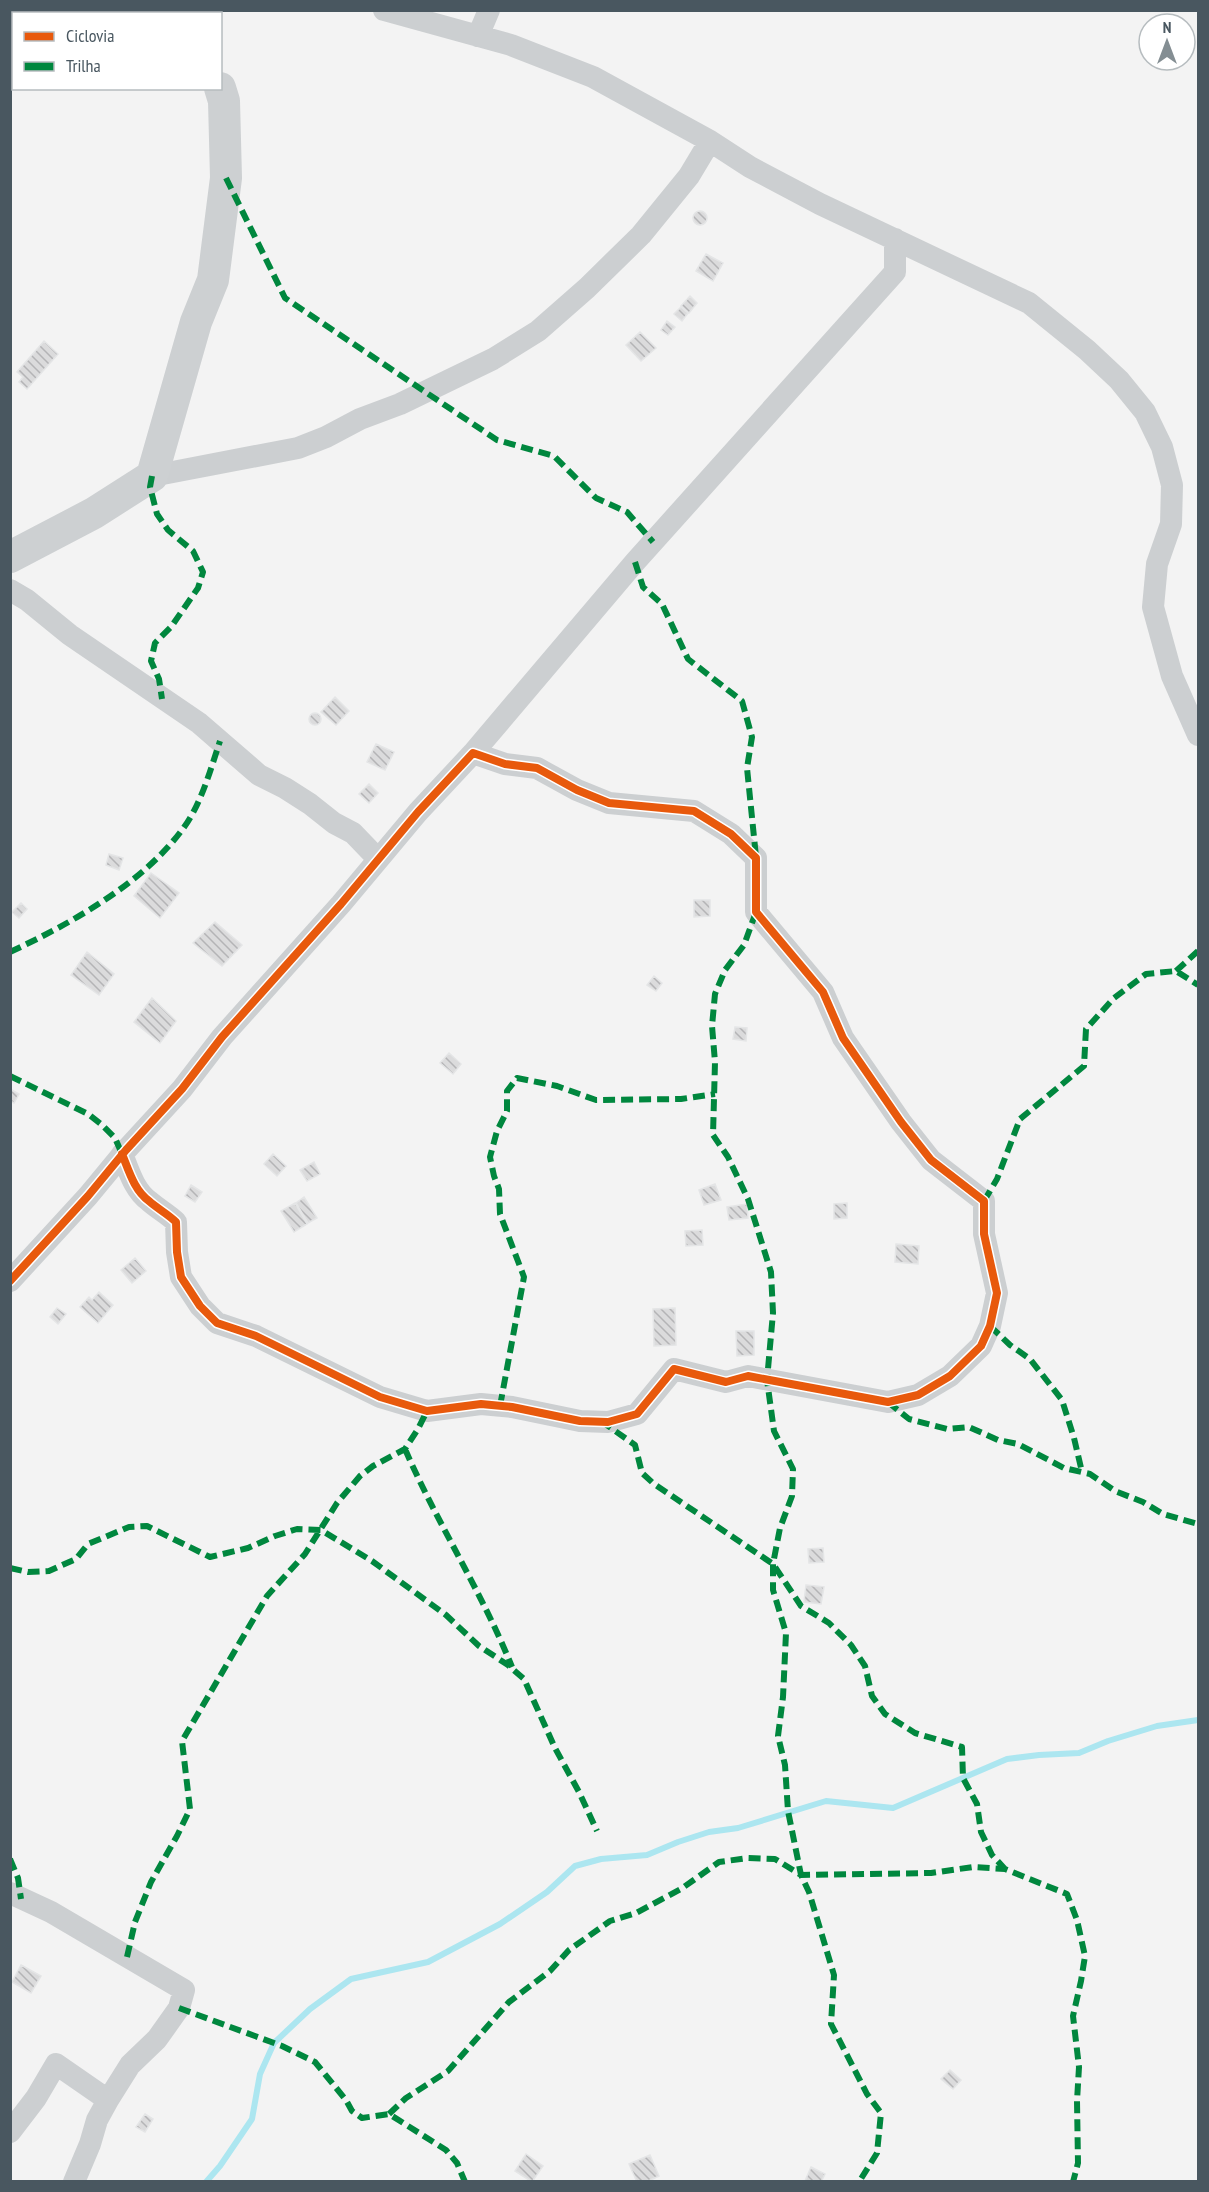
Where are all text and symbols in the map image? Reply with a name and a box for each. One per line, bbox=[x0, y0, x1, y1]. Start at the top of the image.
legend bbox=[12, 12, 222, 90]
north arrow bbox=[1137, 12, 1197, 72]
text: N bbox=[1163, 17, 1171, 37]
text: Ciclovia bbox=[66, 24, 114, 47]
text: Trilha bbox=[66, 54, 101, 77]

